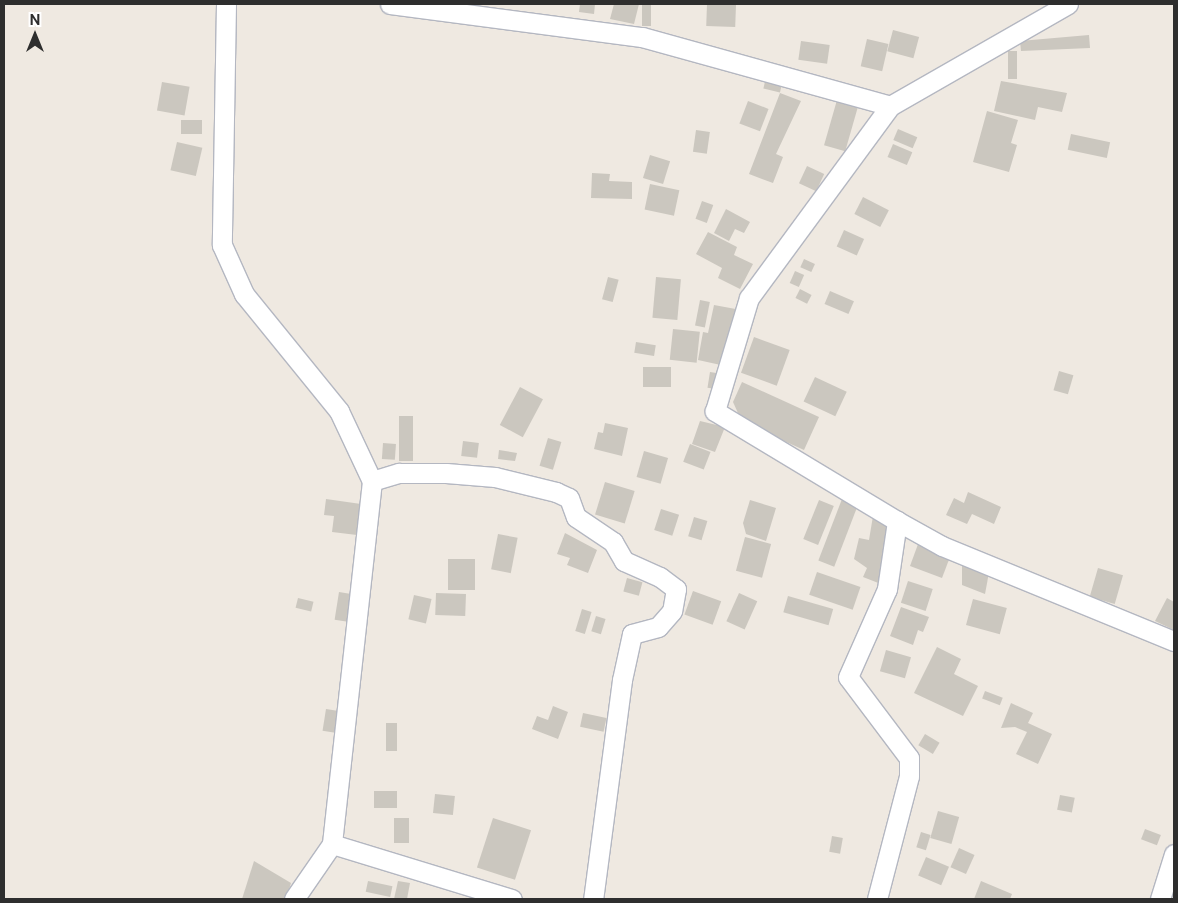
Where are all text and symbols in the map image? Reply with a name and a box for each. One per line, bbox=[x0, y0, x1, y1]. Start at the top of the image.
north arrow bbox=[10, 10, 60, 60]
text: N bbox=[30, 12, 40, 28]

